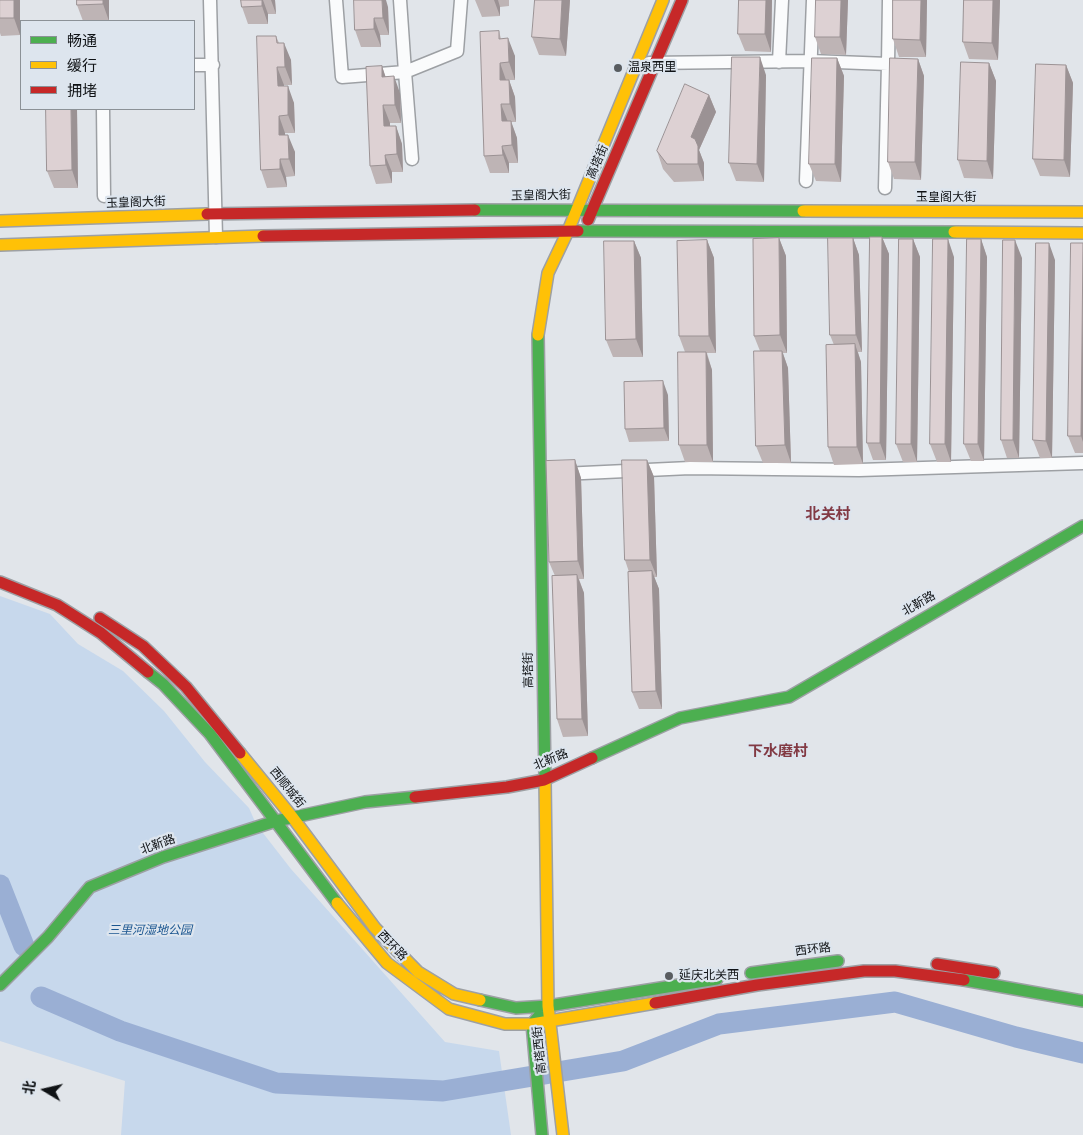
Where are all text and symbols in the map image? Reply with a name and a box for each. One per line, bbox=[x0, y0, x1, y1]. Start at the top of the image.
legend bbox=[20, 20, 195, 110]
text: 畅通 bbox=[67, 33, 97, 49]
text: 缓行 bbox=[67, 58, 97, 74]
place label: 温泉西里 bbox=[628, 61, 676, 75]
marker: 温泉西里 bbox=[612, 62, 624, 74]
text: 拥堵 bbox=[67, 83, 97, 99]
street label: 高塔街 bbox=[584, 143, 612, 181]
street label: 玉皇阁大街 bbox=[511, 188, 571, 204]
street label: 玉皇阁大街 bbox=[916, 191, 976, 205]
street label: 玉皇阁大街 bbox=[106, 195, 166, 211]
district label: 北关村 bbox=[806, 506, 850, 524]
street label: 北靳路 bbox=[900, 589, 938, 619]
street label: 高塔街 bbox=[521, 652, 537, 688]
district label: 下水磨村 bbox=[748, 743, 808, 761]
street label: 北靳路 bbox=[532, 747, 570, 773]
street label: 西顺城街 bbox=[266, 765, 308, 811]
street label: 北靳路 bbox=[139, 832, 177, 858]
park label: 三里河湿地公园 bbox=[108, 924, 192, 938]
street label: 西环路 bbox=[374, 928, 410, 964]
street label: 西环路 bbox=[794, 941, 832, 959]
place label: 延庆北关西 bbox=[679, 969, 739, 983]
marker: 延庆北关西 bbox=[663, 970, 675, 982]
street label: 高塔西街 bbox=[530, 1025, 550, 1075]
north arrow bbox=[20, 1065, 70, 1115]
text: 北 bbox=[21, 1079, 38, 1096]

